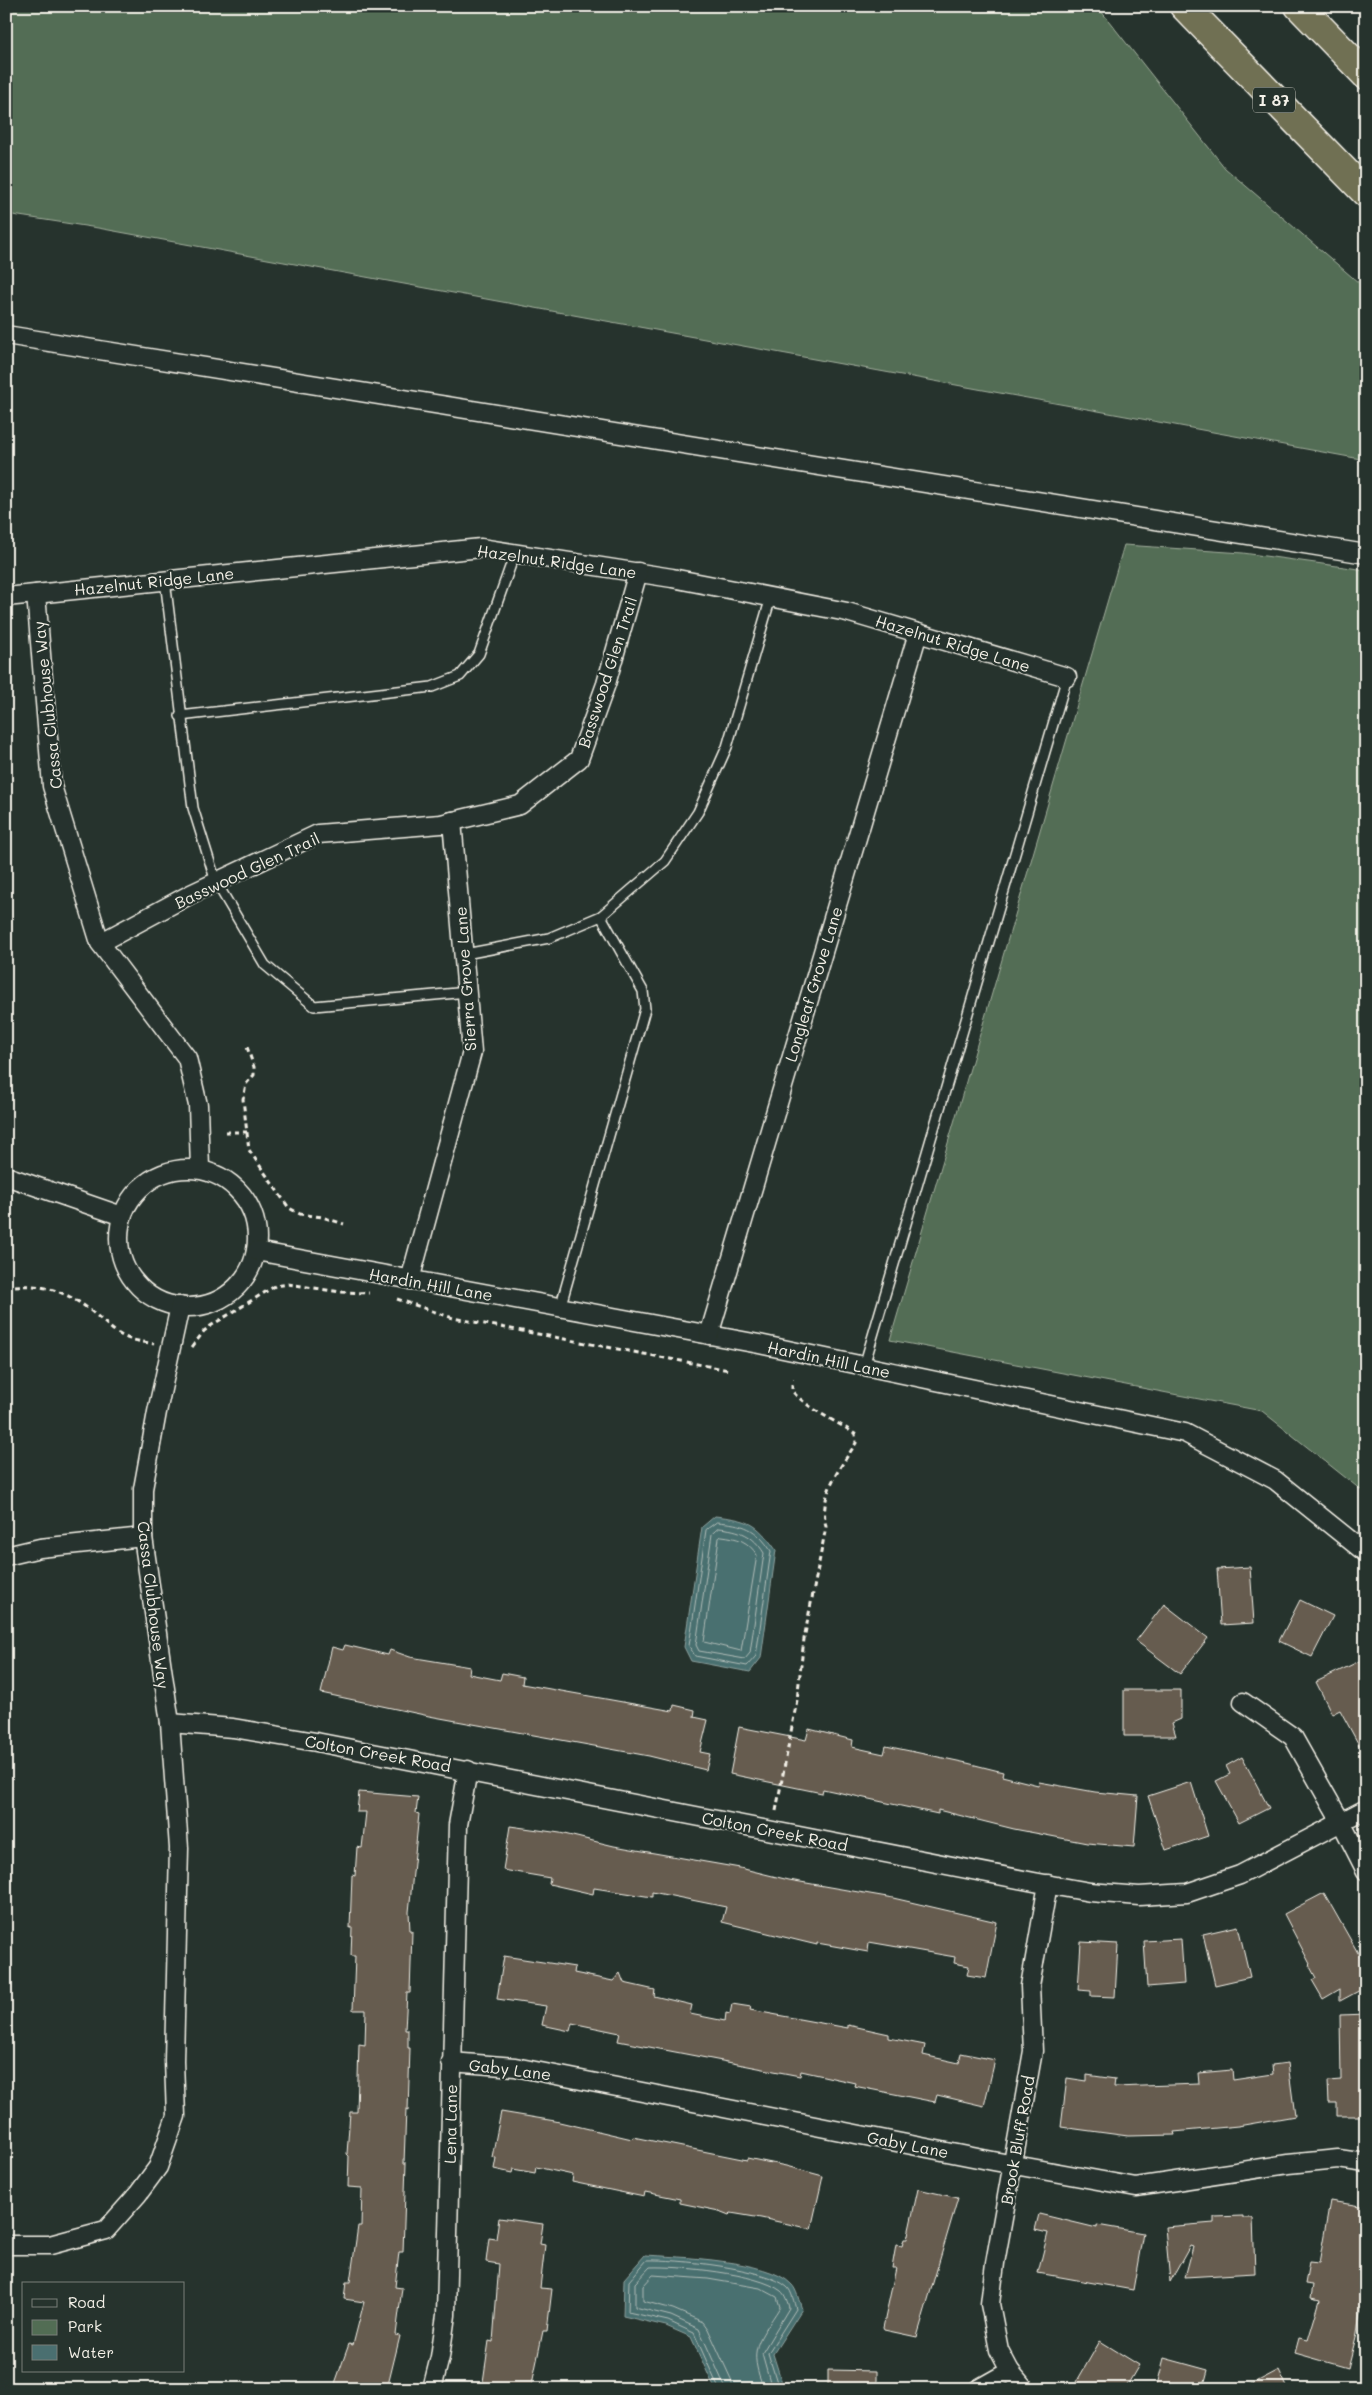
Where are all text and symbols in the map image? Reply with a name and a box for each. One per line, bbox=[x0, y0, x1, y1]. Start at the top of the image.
road number: I 87 bbox=[1253, 88, 1295, 112]
street label: Hazelnut Ridge Lane bbox=[476, 539, 638, 583]
street label: Hazelnut Ridge Lane bbox=[73, 562, 235, 600]
street label: Basswood Glen Trail bbox=[573, 594, 641, 750]
street label: Hazelnut Ridge Lane bbox=[873, 609, 1033, 677]
street label: Cassa Clubhouse Way bbox=[28, 620, 66, 790]
street label: Basswood Glen Trail bbox=[171, 827, 323, 913]
street label: Longleaf Grove Lane bbox=[779, 904, 847, 1064]
street label: Sierra Grove Lane bbox=[449, 906, 481, 1052]
street label: Hardin Hill Lane bbox=[368, 1263, 494, 1305]
street label: Hardin Hill Lane bbox=[766, 1336, 892, 1382]
street label: Cassa Clubhouse Way bbox=[133, 1520, 175, 1690]
street label: Colton Creek Road bbox=[303, 1730, 453, 1776]
street label: Colton Creek Road bbox=[700, 1807, 850, 1855]
street label: Gaby Lane bbox=[468, 2054, 552, 2084]
street label: Brook Bluff Road bbox=[995, 2074, 1039, 2206]
street label: Lena Lane bbox=[439, 2084, 461, 2164]
street label: Gaby Lane bbox=[865, 2126, 951, 2162]
legend bbox=[22, 2282, 185, 2372]
text: Road bbox=[68, 2292, 105, 2312]
text: Park bbox=[68, 2316, 102, 2336]
text: Water bbox=[68, 2342, 114, 2362]

